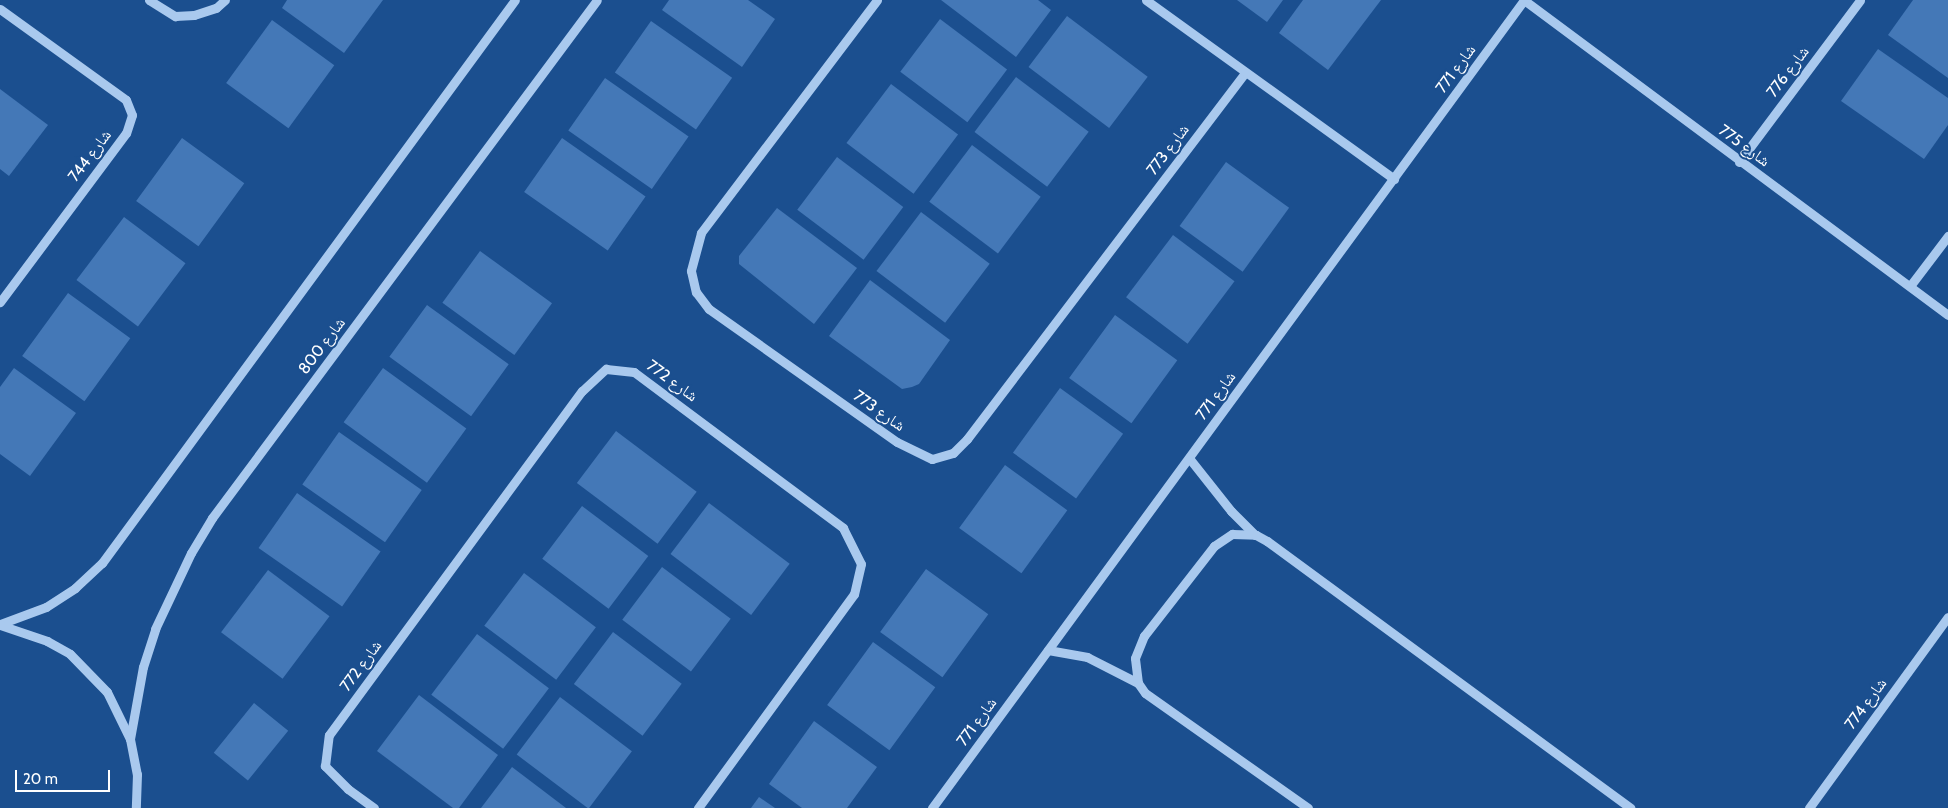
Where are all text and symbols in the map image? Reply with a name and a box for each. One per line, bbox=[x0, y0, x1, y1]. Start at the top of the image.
street label: شارع 771 bbox=[1432, 41, 1480, 97]
street label: شارع 776 bbox=[1763, 43, 1813, 101]
street label: شارع 773 bbox=[1143, 121, 1193, 179]
street label: شارع 775 bbox=[1715, 121, 1773, 171]
street label: شارع 744 bbox=[64, 126, 116, 186]
street label: شارع 800 bbox=[294, 314, 350, 378]
street label: شارع 772 bbox=[643, 356, 701, 406]
street label: شارع 771 bbox=[1192, 368, 1240, 424]
street label: شارع 773 bbox=[849, 386, 909, 436]
street label: شارع 772 bbox=[336, 637, 386, 695]
street label: شارع 774 bbox=[1841, 675, 1891, 733]
street label: شارع 771 bbox=[953, 694, 1001, 750]
scale bar bbox=[18, 760, 112, 792]
text: 20 m bbox=[23, 770, 58, 788]

